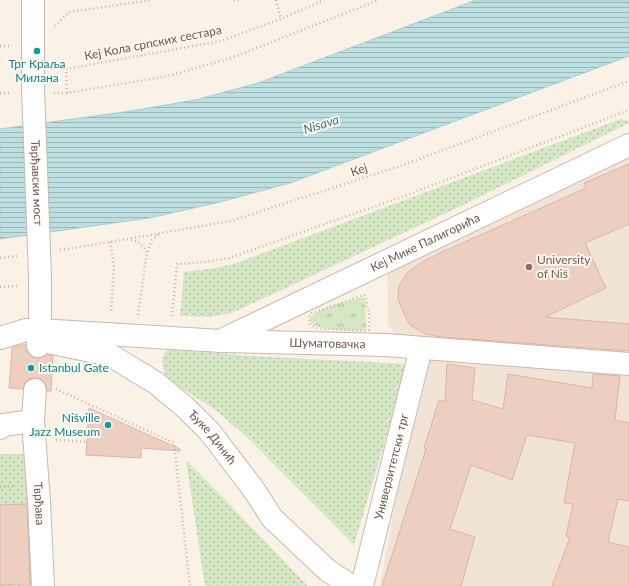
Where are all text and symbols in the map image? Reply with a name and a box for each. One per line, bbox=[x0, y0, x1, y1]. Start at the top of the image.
street label: Кеј Кола српских сестара bbox=[83, 22, 223, 63]
marker: Трг Краља Милана bbox=[32, 46, 42, 56]
place label: Трг Краља Милана bbox=[8, 56, 66, 85]
water label: Nisava bbox=[301, 111, 341, 137]
street label: Тврђавски мост bbox=[28, 140, 46, 226]
street label: Кеј bbox=[349, 160, 369, 179]
street label: Кеј Мике Палигорића bbox=[368, 210, 482, 275]
place label: University of Niš bbox=[537, 252, 591, 281]
marker: University of Niš bbox=[524, 262, 534, 272]
street label: Шуматовачка bbox=[289, 335, 366, 352]
place label: Istanbul Gate bbox=[39, 360, 109, 375]
marker: Istanbul Gate bbox=[26, 363, 36, 373]
street label: Ђуке Динић bbox=[185, 407, 240, 467]
place label: Nišville Jazz Museum bbox=[29, 410, 100, 439]
street label: Универзитетски трг bbox=[371, 412, 412, 521]
marker: Nišville Jazz Museum bbox=[103, 420, 113, 430]
street label: Тврђава bbox=[31, 482, 48, 526]

